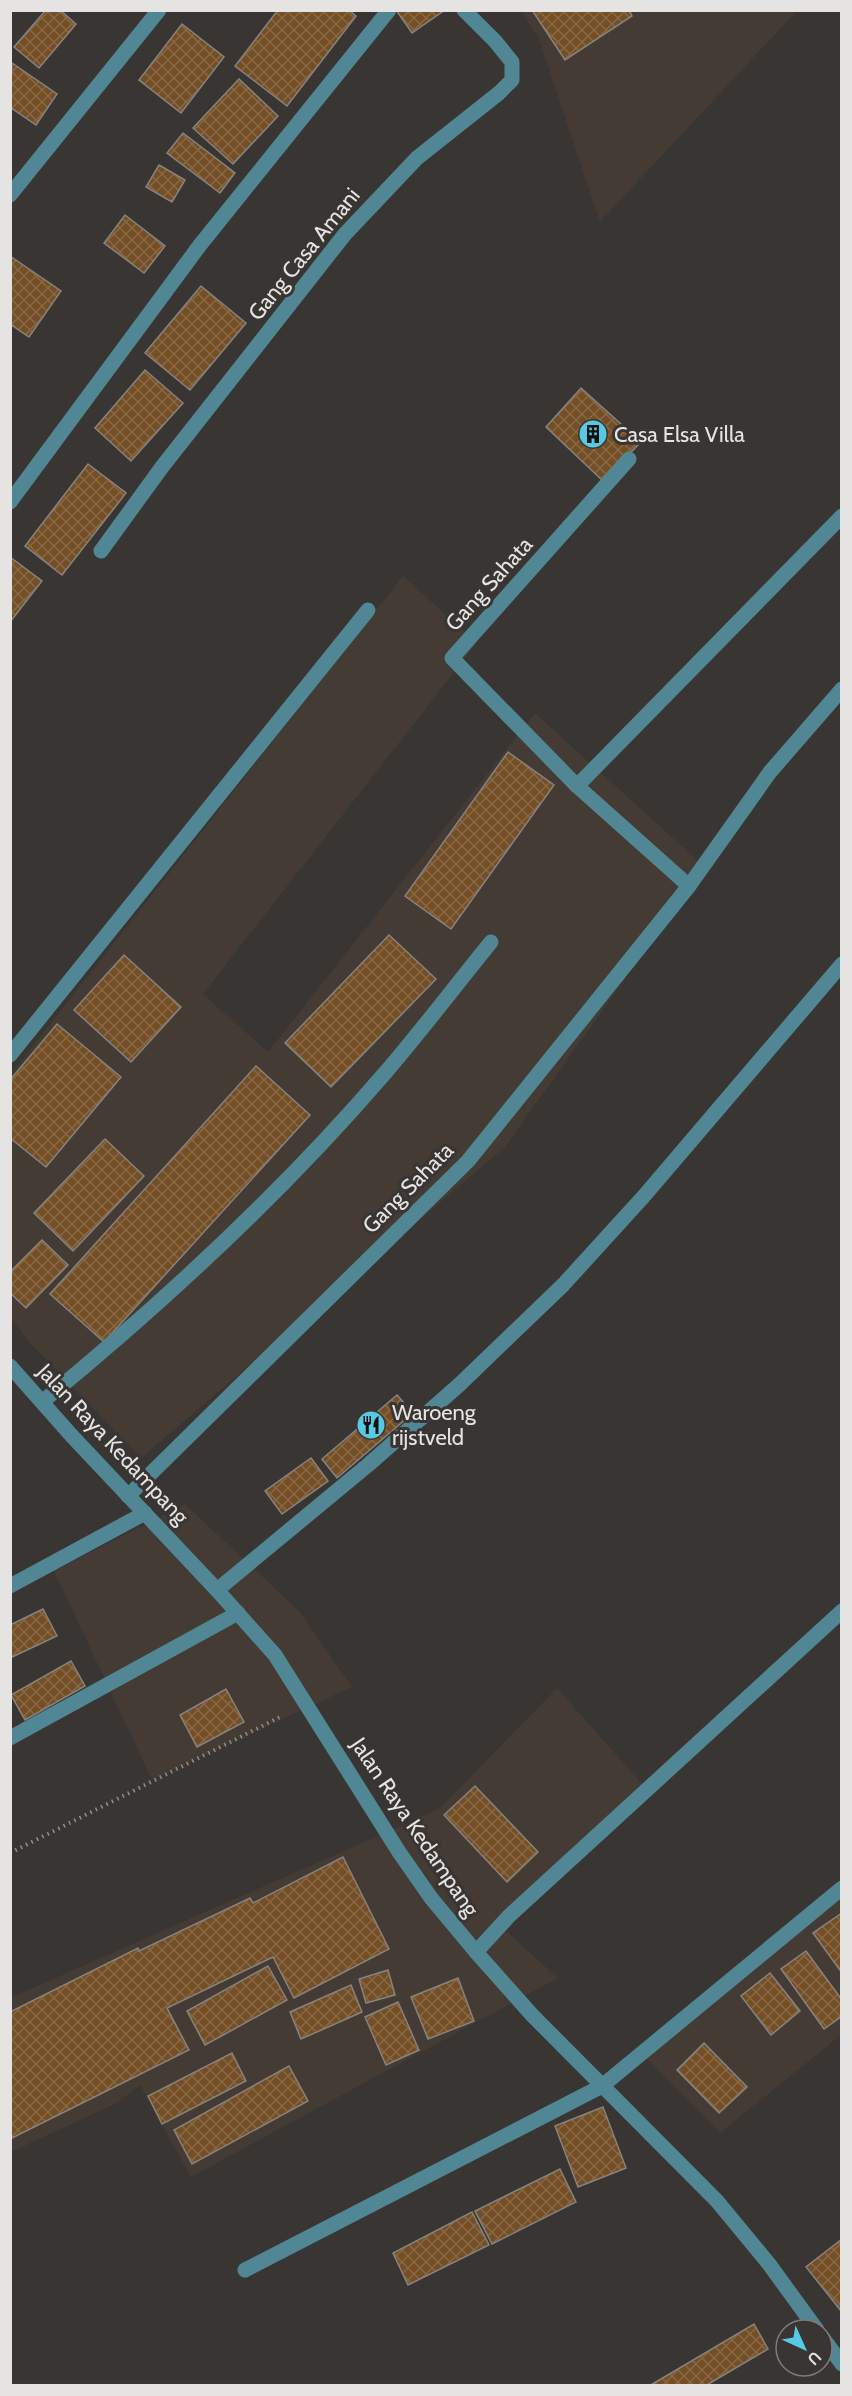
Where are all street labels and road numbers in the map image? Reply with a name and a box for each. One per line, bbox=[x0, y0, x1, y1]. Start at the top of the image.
street label: Gang Casa Amani bbox=[242, 182, 366, 326]
street label: Gang Sahata bbox=[440, 531, 539, 637]
street label: Gang Sahata bbox=[357, 1137, 459, 1239]
street label: Jalan Raya Kedampang bbox=[31, 1357, 195, 1531]
street label: Jalan Raya Kedampang bbox=[345, 1732, 485, 1922]

